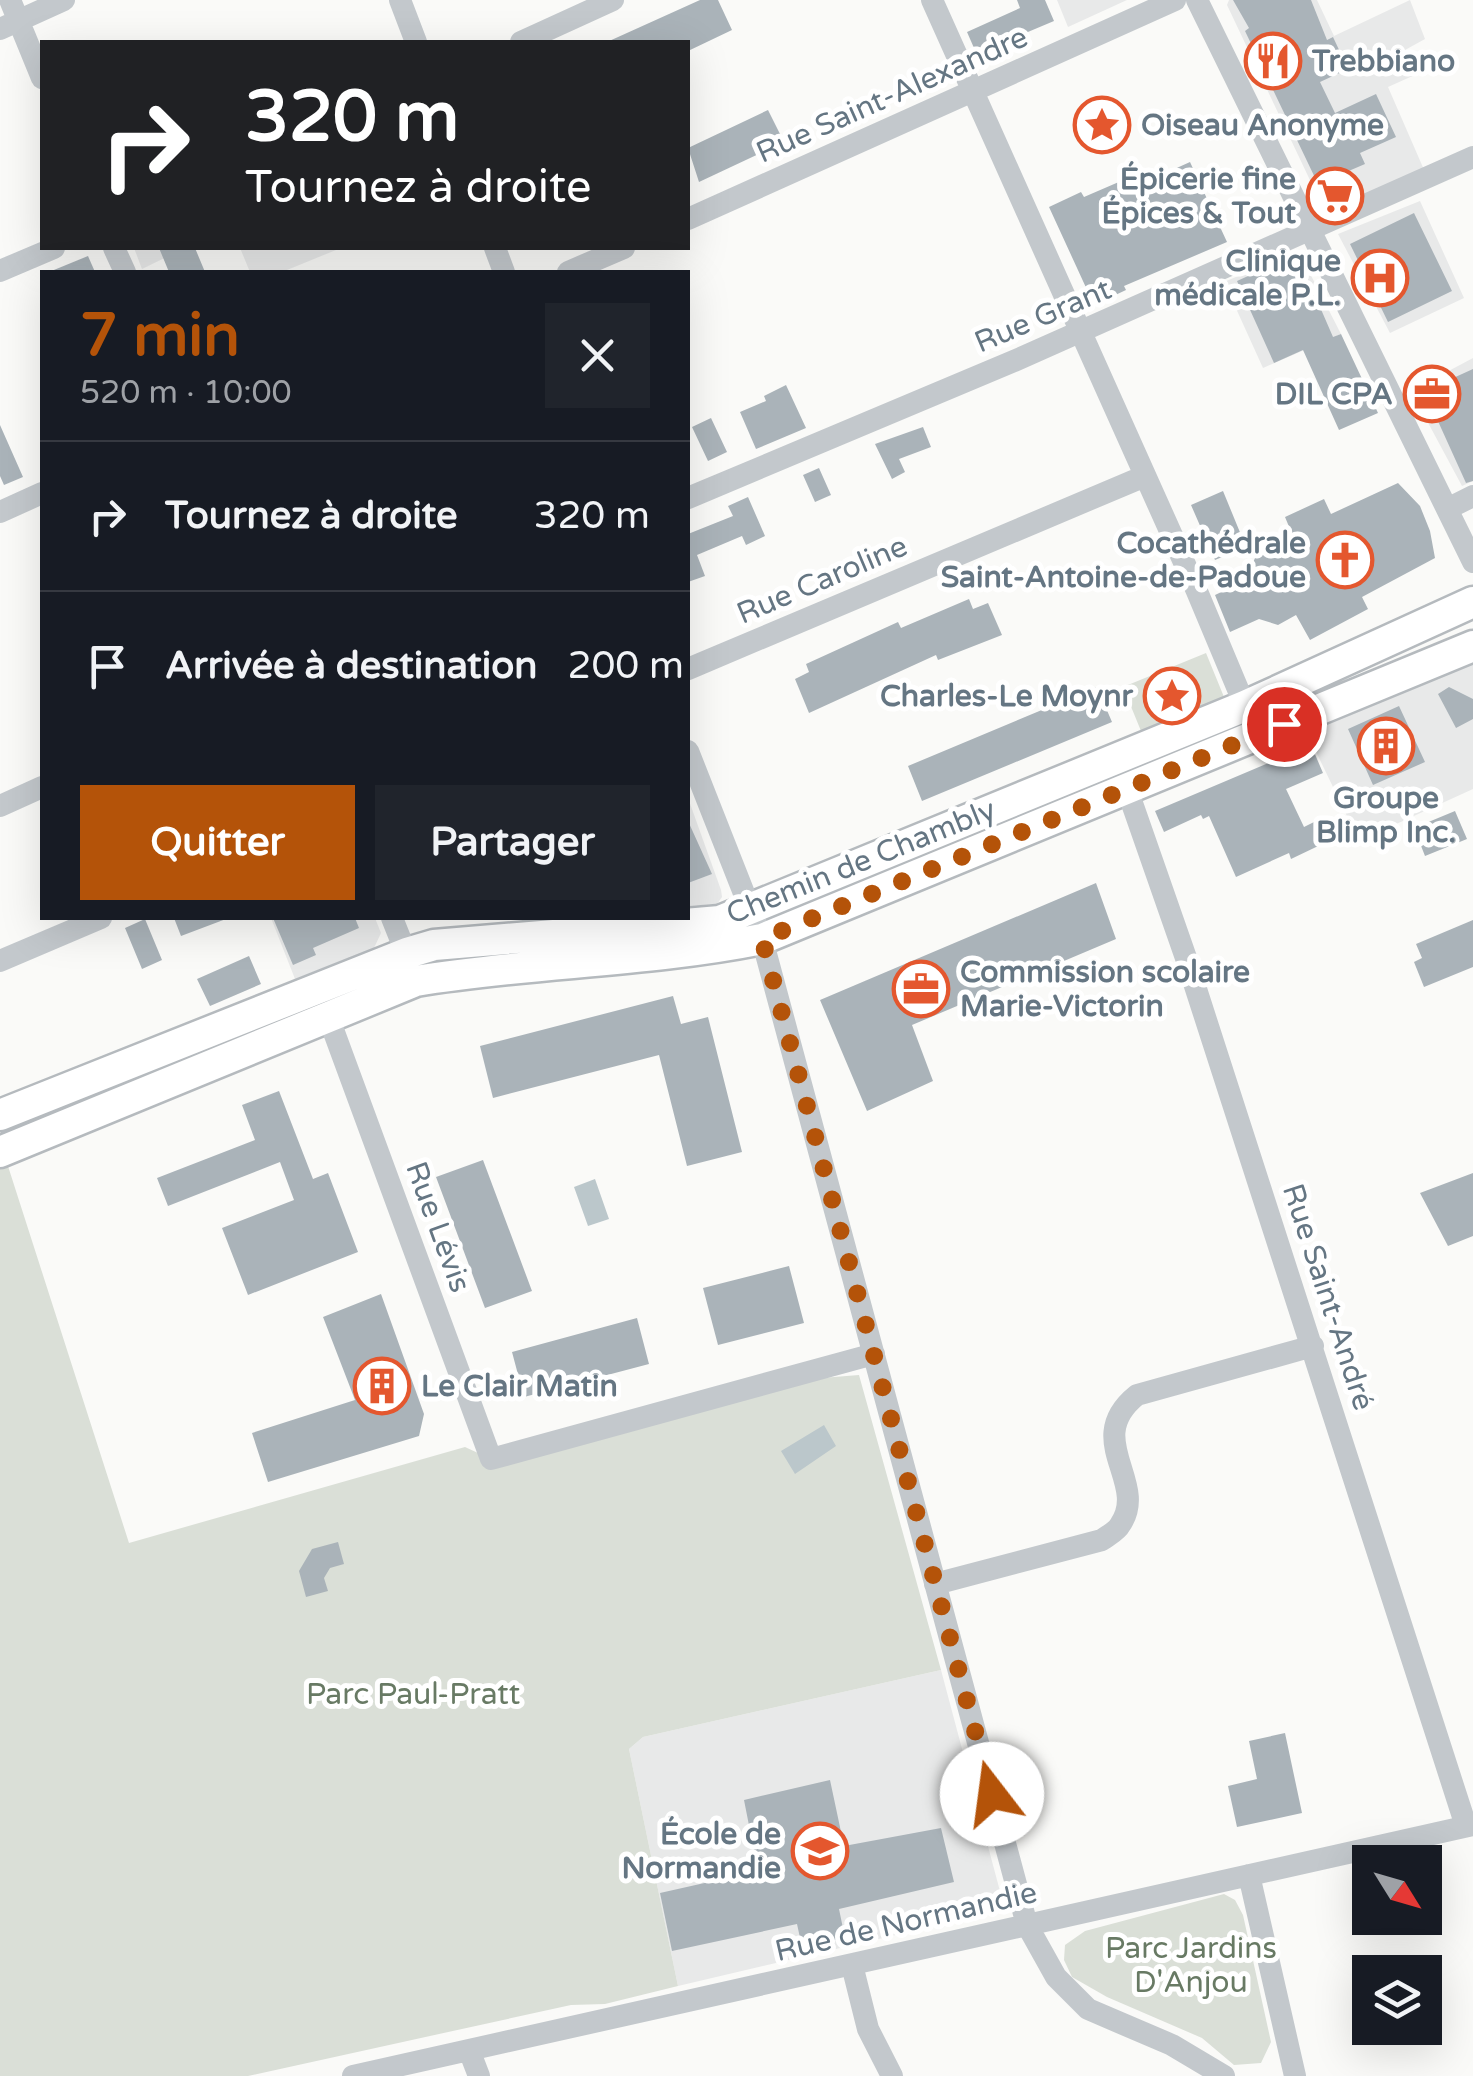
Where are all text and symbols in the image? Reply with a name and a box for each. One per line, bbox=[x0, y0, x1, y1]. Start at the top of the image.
street label: Rue Saint-Alexandre bbox=[751, 18, 1033, 172]
restaurant icon: Trebbiano bbox=[1243, 31, 1303, 91]
place label: Trebbiano bbox=[1311, 43, 1455, 80]
text: 320 m bbox=[245, 76, 459, 160]
icon: right bbox=[80, 80, 210, 210]
place icon: Oiseau Anonyme bbox=[1072, 95, 1132, 155]
place label: Oiseau Anonyme bbox=[1141, 107, 1384, 144]
place label: Épicerie fine Épices & Tout bbox=[1102, 160, 1297, 232]
text: Tournez à droite bbox=[245, 161, 591, 215]
supermarket icon: Épicerie fine Épices & Tout bbox=[1305, 166, 1365, 226]
place label: Clinique médicale P.L. bbox=[1154, 243, 1341, 314]
hospital icon: Clinique médicale P.L. bbox=[1350, 248, 1410, 308]
street label: Rue Grant bbox=[969, 271, 1117, 361]
text: 7 min bbox=[80, 300, 240, 372]
button: close bbox=[545, 303, 650, 408]
office icon: DIL CPA bbox=[1402, 364, 1462, 424]
text: 520 m · 10:00 bbox=[80, 374, 292, 412]
place label: DIL CPA bbox=[1275, 376, 1393, 413]
icon: right bbox=[80, 489, 135, 544]
text: Tournez à droite bbox=[165, 493, 458, 539]
text: 320 m bbox=[534, 493, 650, 539]
place label: Cocathédrale Saint-Antoine-de-Padoue bbox=[941, 525, 1306, 596]
street label: Rue Caroline bbox=[731, 527, 913, 633]
church icon: Cocathédrale Saint-Antoine-de-Padoue bbox=[1315, 530, 1375, 590]
icon: arrive bbox=[80, 639, 135, 694]
text: Arrivée à destination bbox=[165, 643, 538, 689]
text: 200 m bbox=[568, 643, 684, 689]
place icon: Charles-Le Moynr bbox=[1142, 666, 1202, 726]
place label: Charles-Le Moynr bbox=[880, 678, 1133, 715]
pin bbox=[1242, 682, 1327, 767]
icon: arrive bbox=[1257, 697, 1312, 752]
building icon: Groupe Blimp Inc. bbox=[1356, 716, 1416, 776]
place label: Groupe Blimp Inc. bbox=[1316, 780, 1456, 851]
button: Quitter bbox=[80, 785, 355, 900]
button: Partager bbox=[375, 785, 650, 900]
street label: Chemin de Chambly bbox=[721, 791, 1001, 933]
place label: Commission scolaire Marie-Victorin bbox=[960, 954, 1250, 1025]
office icon: Commission scolaire Marie-Victorin bbox=[891, 959, 951, 1019]
street label: Rue Lévis bbox=[397, 1157, 479, 1297]
street label: Rue Saint-André bbox=[1274, 1179, 1382, 1415]
building icon: Le Clair Matin bbox=[352, 1356, 412, 1416]
place label: Le Clair Matin bbox=[421, 1368, 618, 1405]
park label: Parc Paul-Pratt bbox=[306, 1676, 520, 1713]
position arrow bbox=[940, 1742, 1044, 1846]
place label: École de Normandie bbox=[622, 1815, 781, 1887]
school or university icon: École de Normandie bbox=[790, 1821, 850, 1881]
north arrow bbox=[1352, 1845, 1442, 1935]
map controls bbox=[1352, 1845, 1442, 2045]
street label: Rue de Normandie bbox=[771, 1874, 1041, 1970]
park label: Parc Jardins D'Anjou bbox=[1105, 1930, 1277, 2001]
button: layers bbox=[1352, 1955, 1442, 2045]

